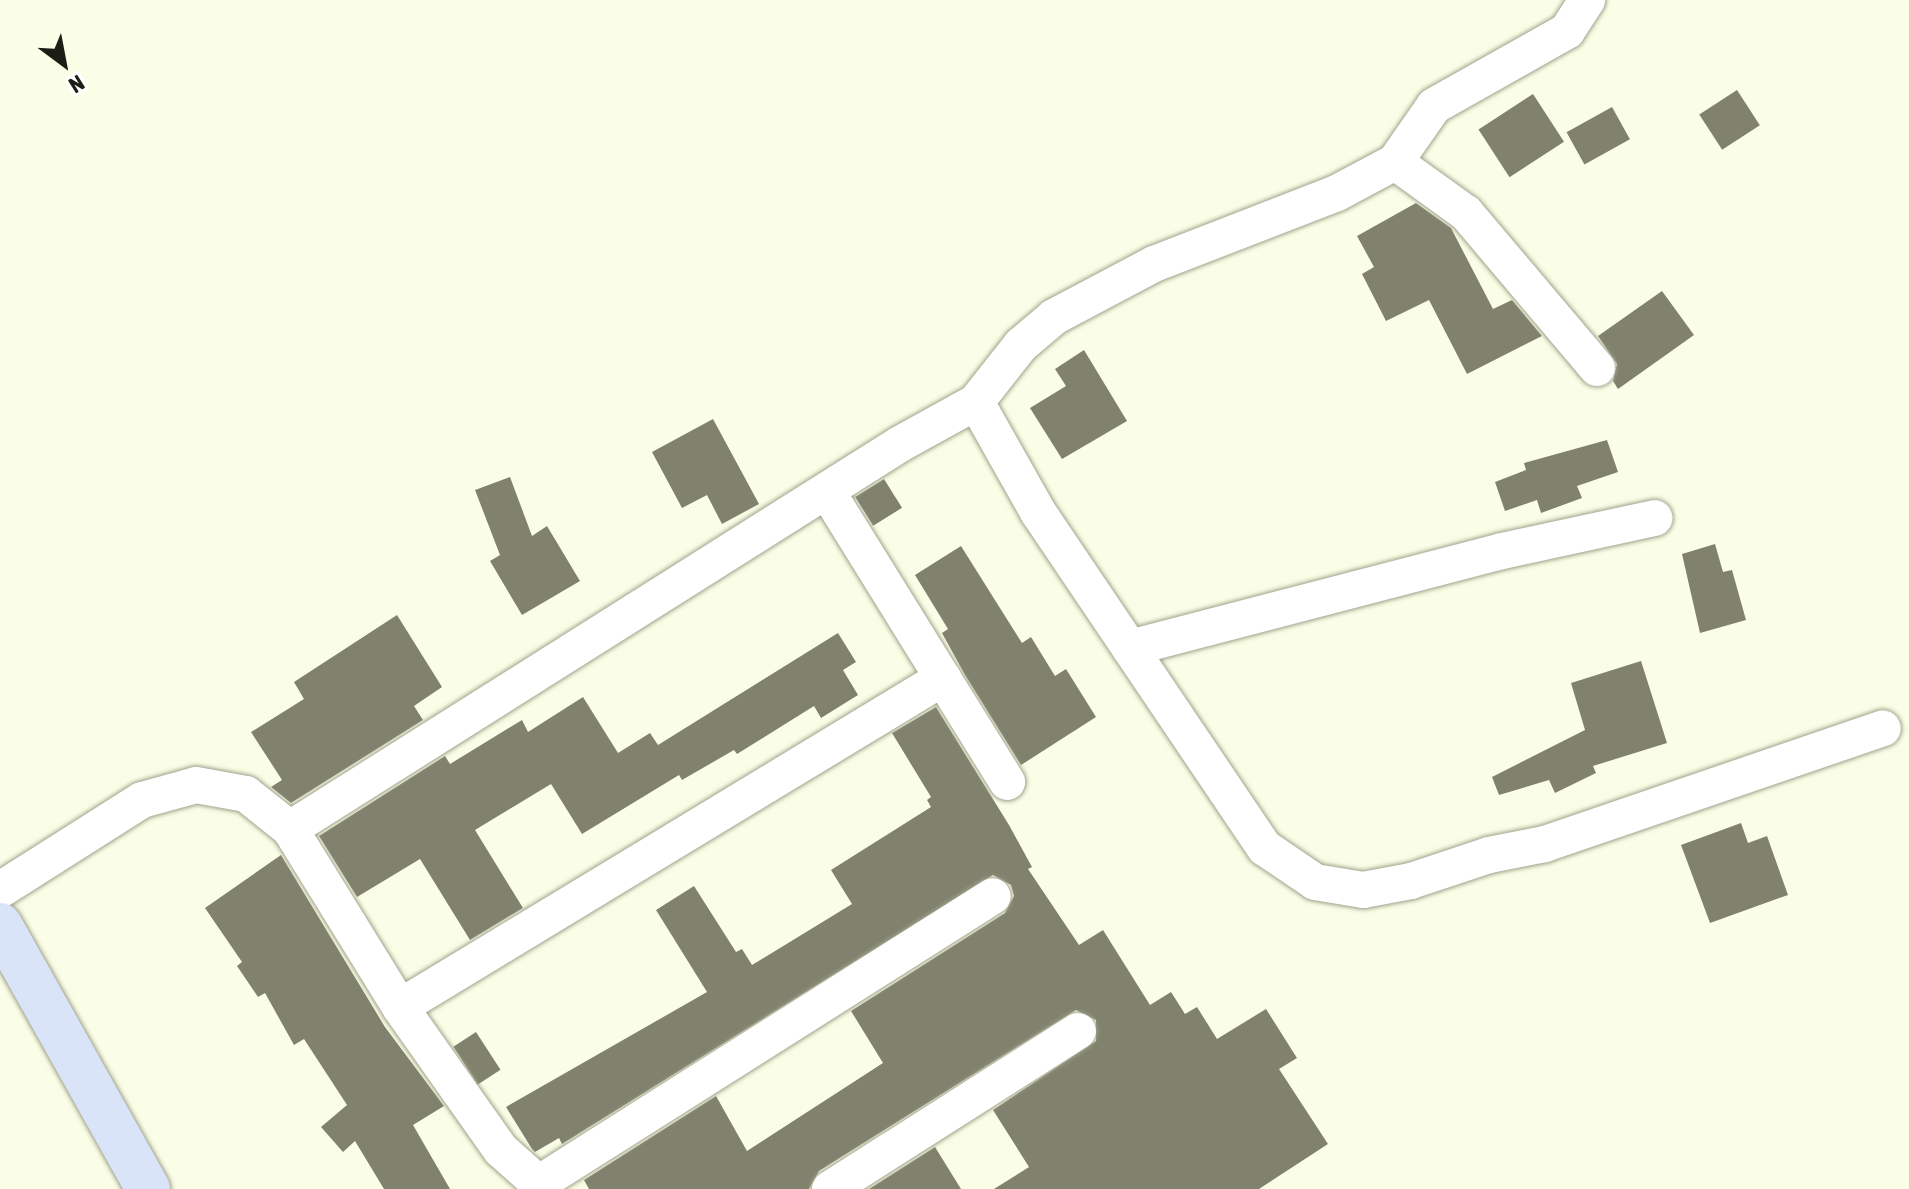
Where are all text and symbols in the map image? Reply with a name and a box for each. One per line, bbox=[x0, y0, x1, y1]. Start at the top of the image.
north arrow bbox=[24, 24, 104, 104]
text: N bbox=[64, 70, 89, 99]

